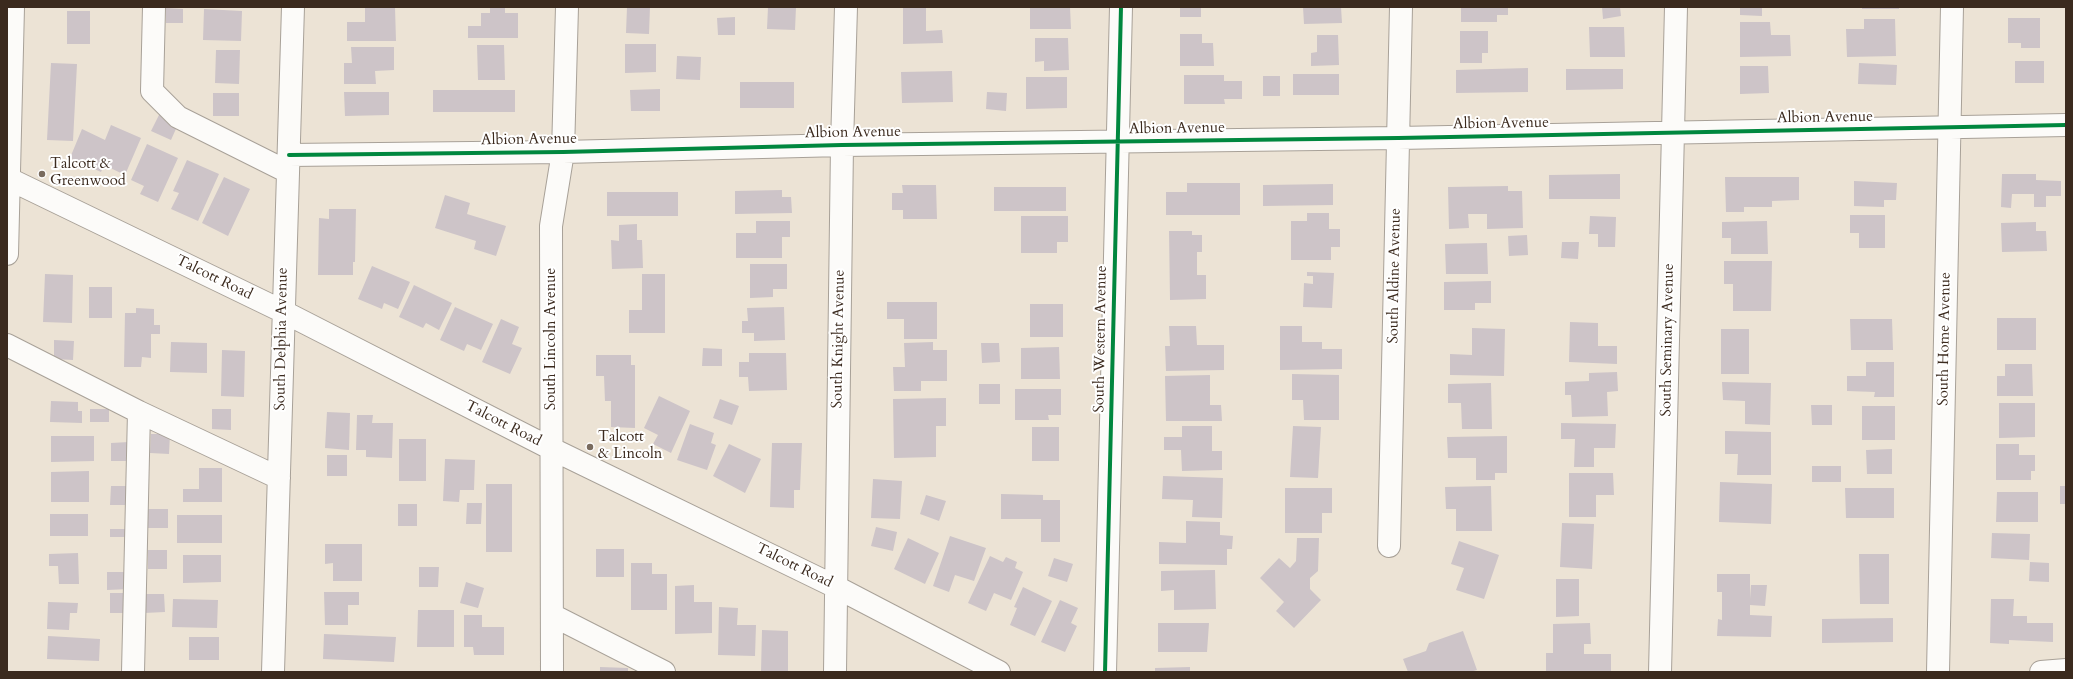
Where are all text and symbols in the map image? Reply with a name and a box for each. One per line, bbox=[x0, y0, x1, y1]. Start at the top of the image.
street label: Albion Avenue bbox=[1777, 108, 1873, 128]
street label: Albion Avenue bbox=[1453, 114, 1549, 134]
street label: Albion Avenue bbox=[1129, 119, 1225, 139]
street label: Albion Avenue bbox=[805, 123, 901, 143]
street label: Albion Avenue bbox=[481, 130, 577, 150]
place label: Talcott & Greenwood bbox=[50, 156, 126, 191]
marker: Talcott & Greenwood bbox=[37, 169, 47, 179]
street label: South Aldine Avenue bbox=[1385, 208, 1405, 344]
street label: Talcott Road bbox=[173, 252, 255, 304]
street label: South Seminary Avenue bbox=[1658, 263, 1678, 417]
street label: South Western Avenue bbox=[1091, 265, 1111, 413]
street label: South Delphia Avenue bbox=[272, 267, 292, 411]
street label: South Lincoln Avenue bbox=[543, 268, 561, 410]
street label: South Knight Avenue bbox=[829, 269, 849, 409]
street label: South Home Avenue bbox=[1935, 272, 1955, 406]
street label: Talcott Road bbox=[462, 397, 544, 451]
place label: Talcott & Lincoln bbox=[598, 429, 662, 464]
marker: Talcott & Lincoln bbox=[585, 442, 595, 452]
street label: Talcott Road bbox=[753, 540, 835, 592]

